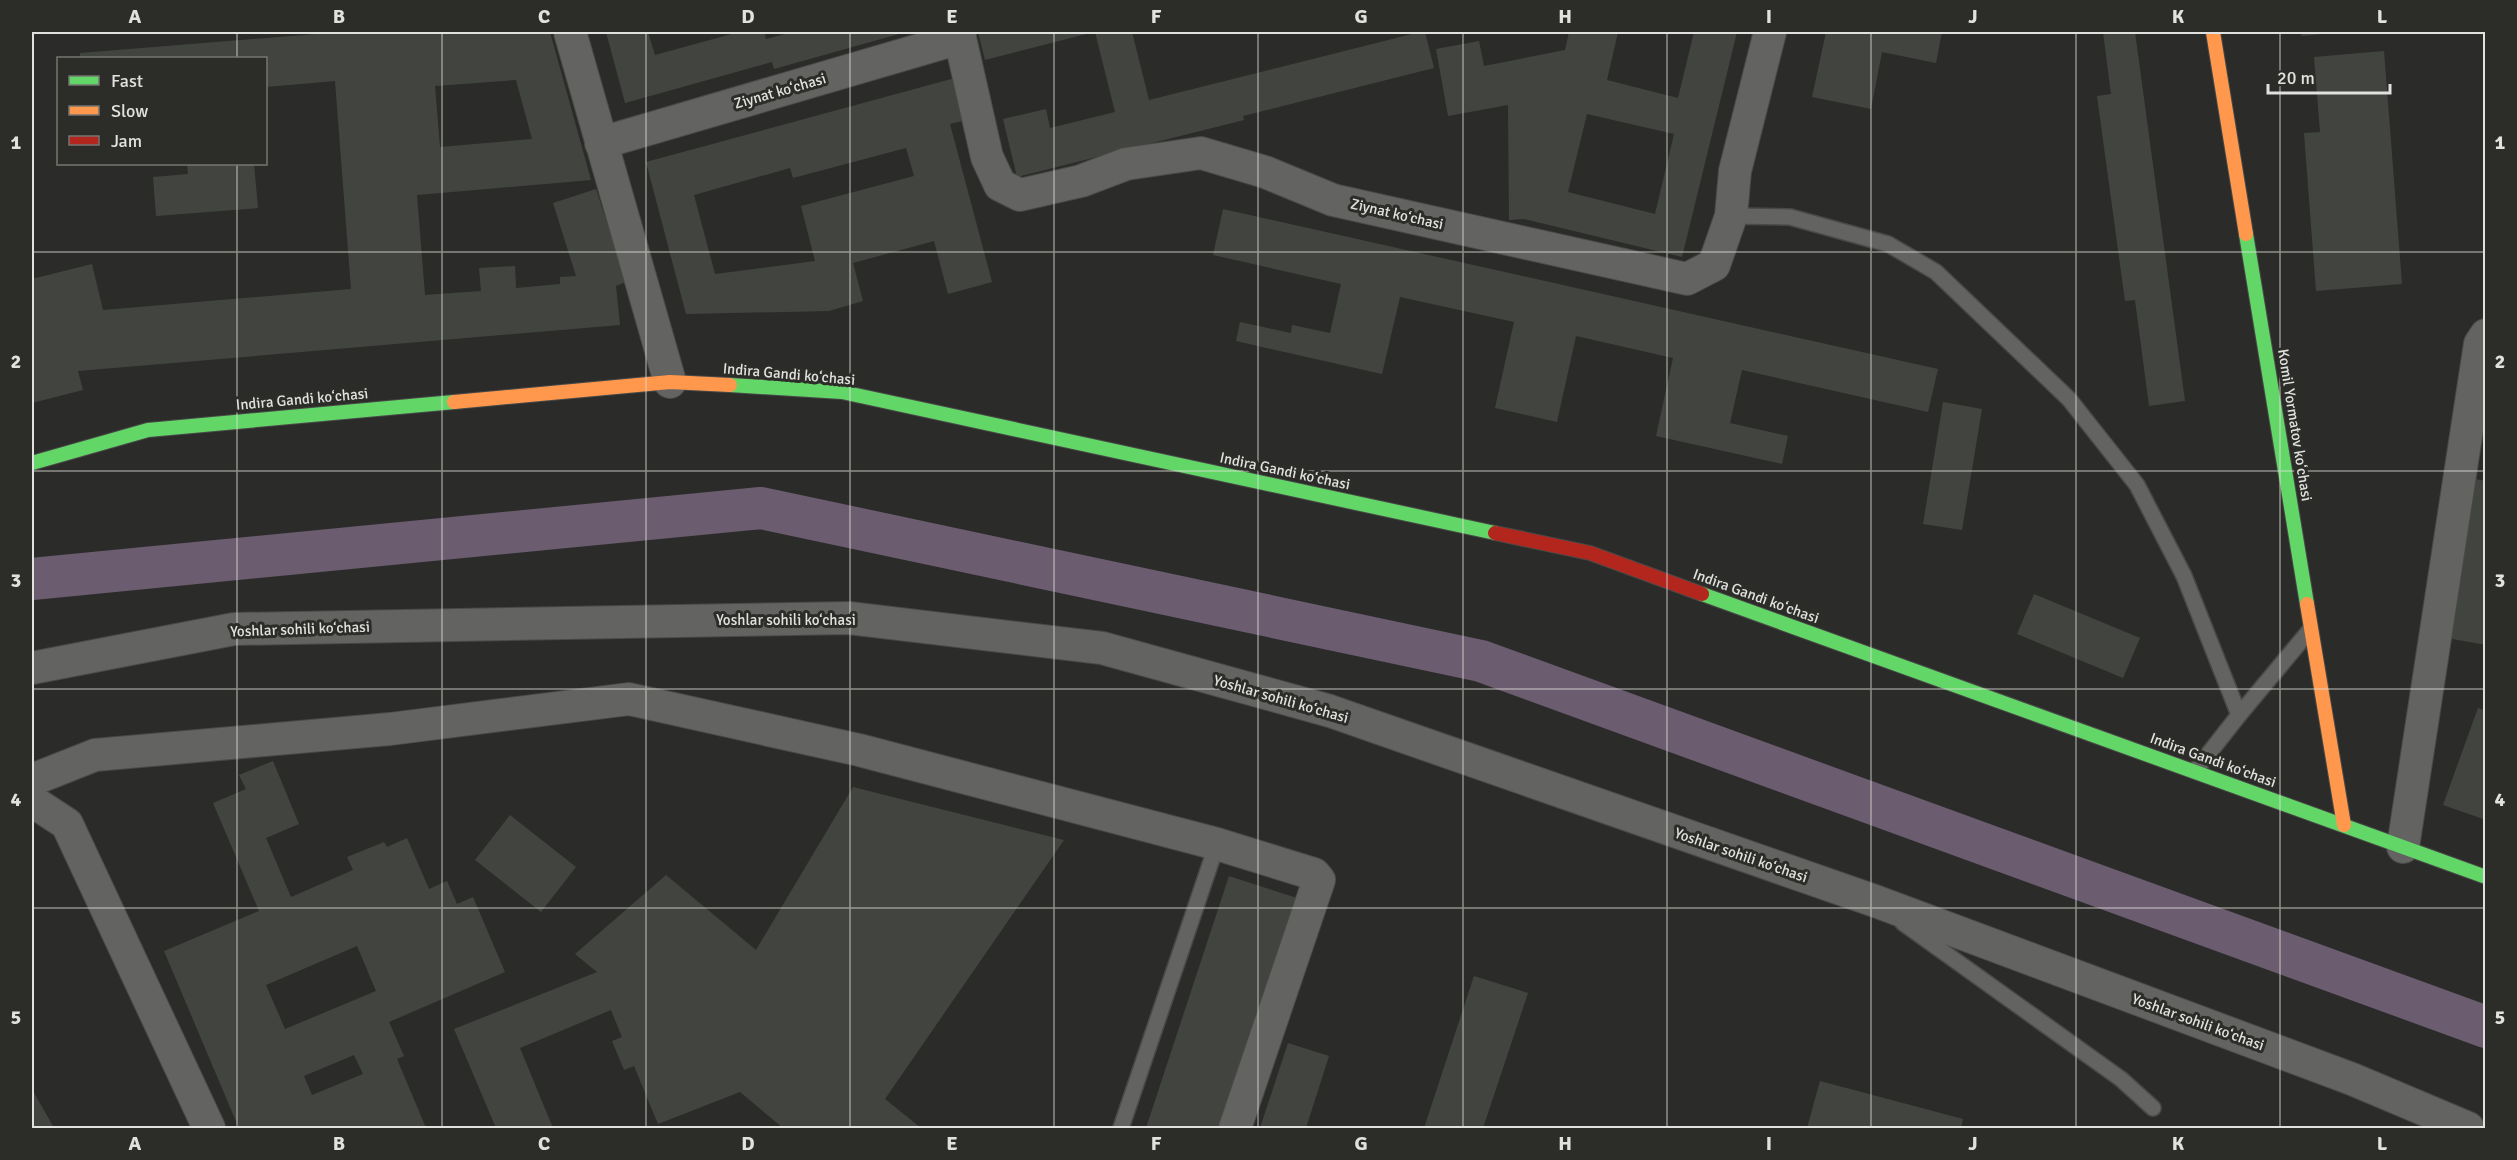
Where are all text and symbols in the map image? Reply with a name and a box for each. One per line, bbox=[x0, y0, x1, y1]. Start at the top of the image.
text: A bbox=[129, 4, 142, 29]
text: B bbox=[333, 4, 345, 29]
text: C bbox=[538, 4, 550, 29]
text: D bbox=[741, 4, 755, 29]
text: E bbox=[946, 4, 958, 29]
text: F bbox=[1151, 4, 1162, 29]
text: G bbox=[1354, 4, 1368, 29]
text: H bbox=[1558, 4, 1572, 29]
text: I bbox=[1766, 4, 1772, 29]
text: J bbox=[1968, 4, 1978, 29]
text: K bbox=[2172, 4, 2185, 29]
text: L bbox=[2377, 4, 2388, 29]
legend bbox=[57, 57, 267, 165]
scale bar bbox=[2268, 57, 2390, 95]
text: 20 m bbox=[2277, 67, 2315, 89]
street label: Ziynat koʻchasi bbox=[732, 69, 828, 113]
text: Fast bbox=[111, 70, 143, 92]
text: Slow bbox=[111, 100, 148, 122]
text: 1 bbox=[11, 130, 22, 155]
text: Jam bbox=[111, 130, 142, 152]
text: 1 bbox=[2495, 130, 2506, 155]
street label: Ziynat koʻchasi bbox=[1349, 195, 1445, 233]
street label: Komil Yormatov koʻchasi bbox=[2274, 348, 2316, 502]
text: 2 bbox=[11, 349, 21, 374]
text: 2 bbox=[2495, 349, 2505, 374]
street label: Indira Gandi koʻchasi bbox=[722, 359, 856, 389]
street label: Indira Gandi koʻchasi bbox=[235, 384, 369, 414]
street label: Indira Gandi koʻchasi bbox=[1218, 448, 1352, 494]
street label: Indira Gandi koʻchasi bbox=[1691, 565, 1821, 627]
text: 3 bbox=[11, 568, 21, 593]
text: 3 bbox=[2495, 568, 2505, 593]
street label: Yoshlar sohili koʻchasi bbox=[716, 611, 856, 629]
street label: Yoshlar sohili koʻchasi bbox=[230, 618, 370, 640]
street label: Yoshlar sohili koʻchasi bbox=[1211, 671, 1351, 727]
street label: Indira Gandi koʻchasi bbox=[2148, 729, 2278, 791]
text: 4 bbox=[11, 787, 22, 812]
text: 4 bbox=[2495, 787, 2506, 812]
street label: Yoshlar sohili koʻchasi bbox=[1672, 824, 1810, 886]
street label: Yoshlar sohili koʻchasi bbox=[2129, 990, 2267, 1054]
text: 5 bbox=[11, 1005, 21, 1030]
text: 5 bbox=[2495, 1005, 2505, 1030]
text: A bbox=[129, 1131, 142, 1156]
text: B bbox=[333, 1131, 345, 1156]
text: C bbox=[538, 1131, 550, 1156]
text: D bbox=[741, 1131, 755, 1156]
text: E bbox=[946, 1131, 958, 1156]
text: F bbox=[1151, 1131, 1162, 1156]
text: G bbox=[1354, 1131, 1368, 1156]
text: H bbox=[1558, 1131, 1572, 1156]
text: I bbox=[1766, 1131, 1772, 1156]
text: J bbox=[1968, 1131, 1978, 1156]
text: K bbox=[2172, 1131, 2185, 1156]
text: L bbox=[2377, 1131, 2388, 1156]

